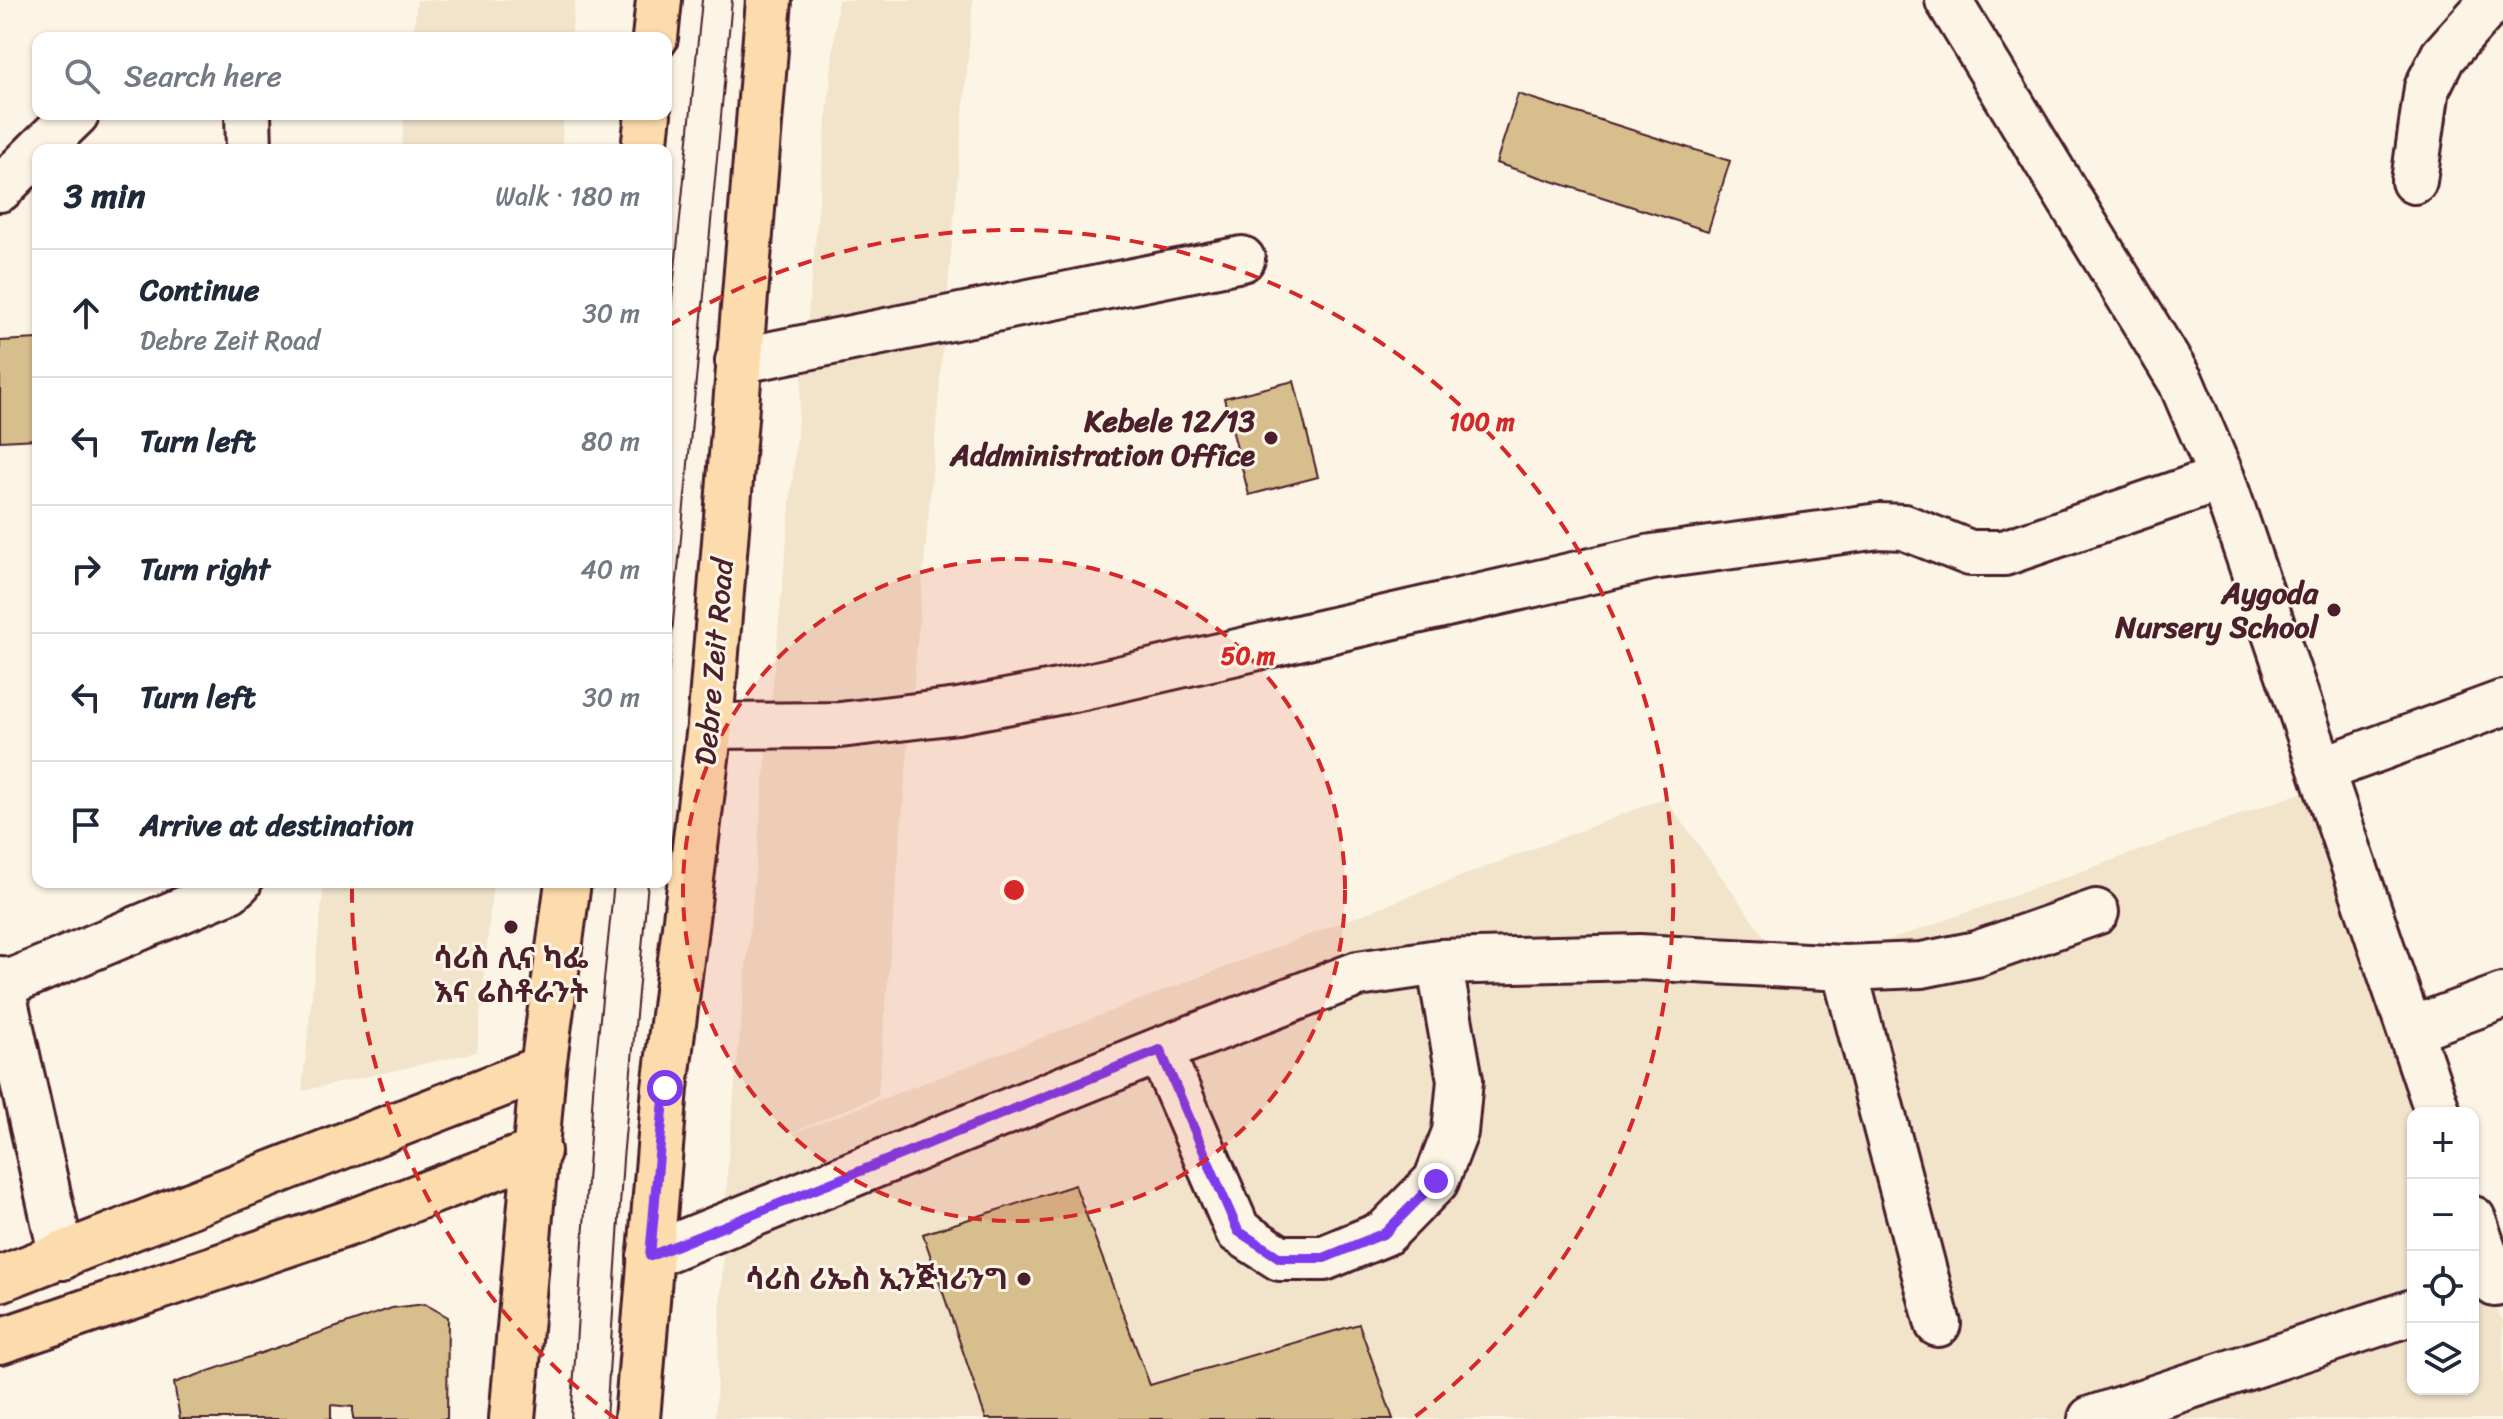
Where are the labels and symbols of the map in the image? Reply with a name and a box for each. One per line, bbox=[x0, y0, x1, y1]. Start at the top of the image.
place label: Kebele 12/13 Addministration Office bbox=[948, 394, 1256, 482]
text: 100 m bbox=[1449, 401, 1515, 443]
marker: Kebele 12/13 Addministration Office bbox=[1262, 429, 1280, 447]
street label: Debre Zeit Road bbox=[678, 554, 750, 768]
place label: Aygoda Nursery School bbox=[2114, 566, 2319, 654]
marker: Aygoda Nursery School bbox=[2325, 601, 2343, 619]
text: 50 m bbox=[1221, 635, 1276, 677]
centre of rings bbox=[1000, 876, 1028, 904]
marker: ሳሪስ ሊና ካፌ እና ሬስቶራንት bbox=[502, 918, 520, 936]
place label: ሳሪስ ሊና ካፌ እና ሬስቶራንት bbox=[433, 931, 589, 1019]
route start bbox=[647, 1070, 683, 1106]
route end bbox=[1418, 1163, 1454, 1199]
place label: ሳሪስ ሪኤስ ኢንጅነሪንግ bbox=[745, 1252, 1008, 1306]
marker: ሳሪስ ሪኤስ ኢንጅነሪንግ bbox=[1015, 1270, 1033, 1288]

